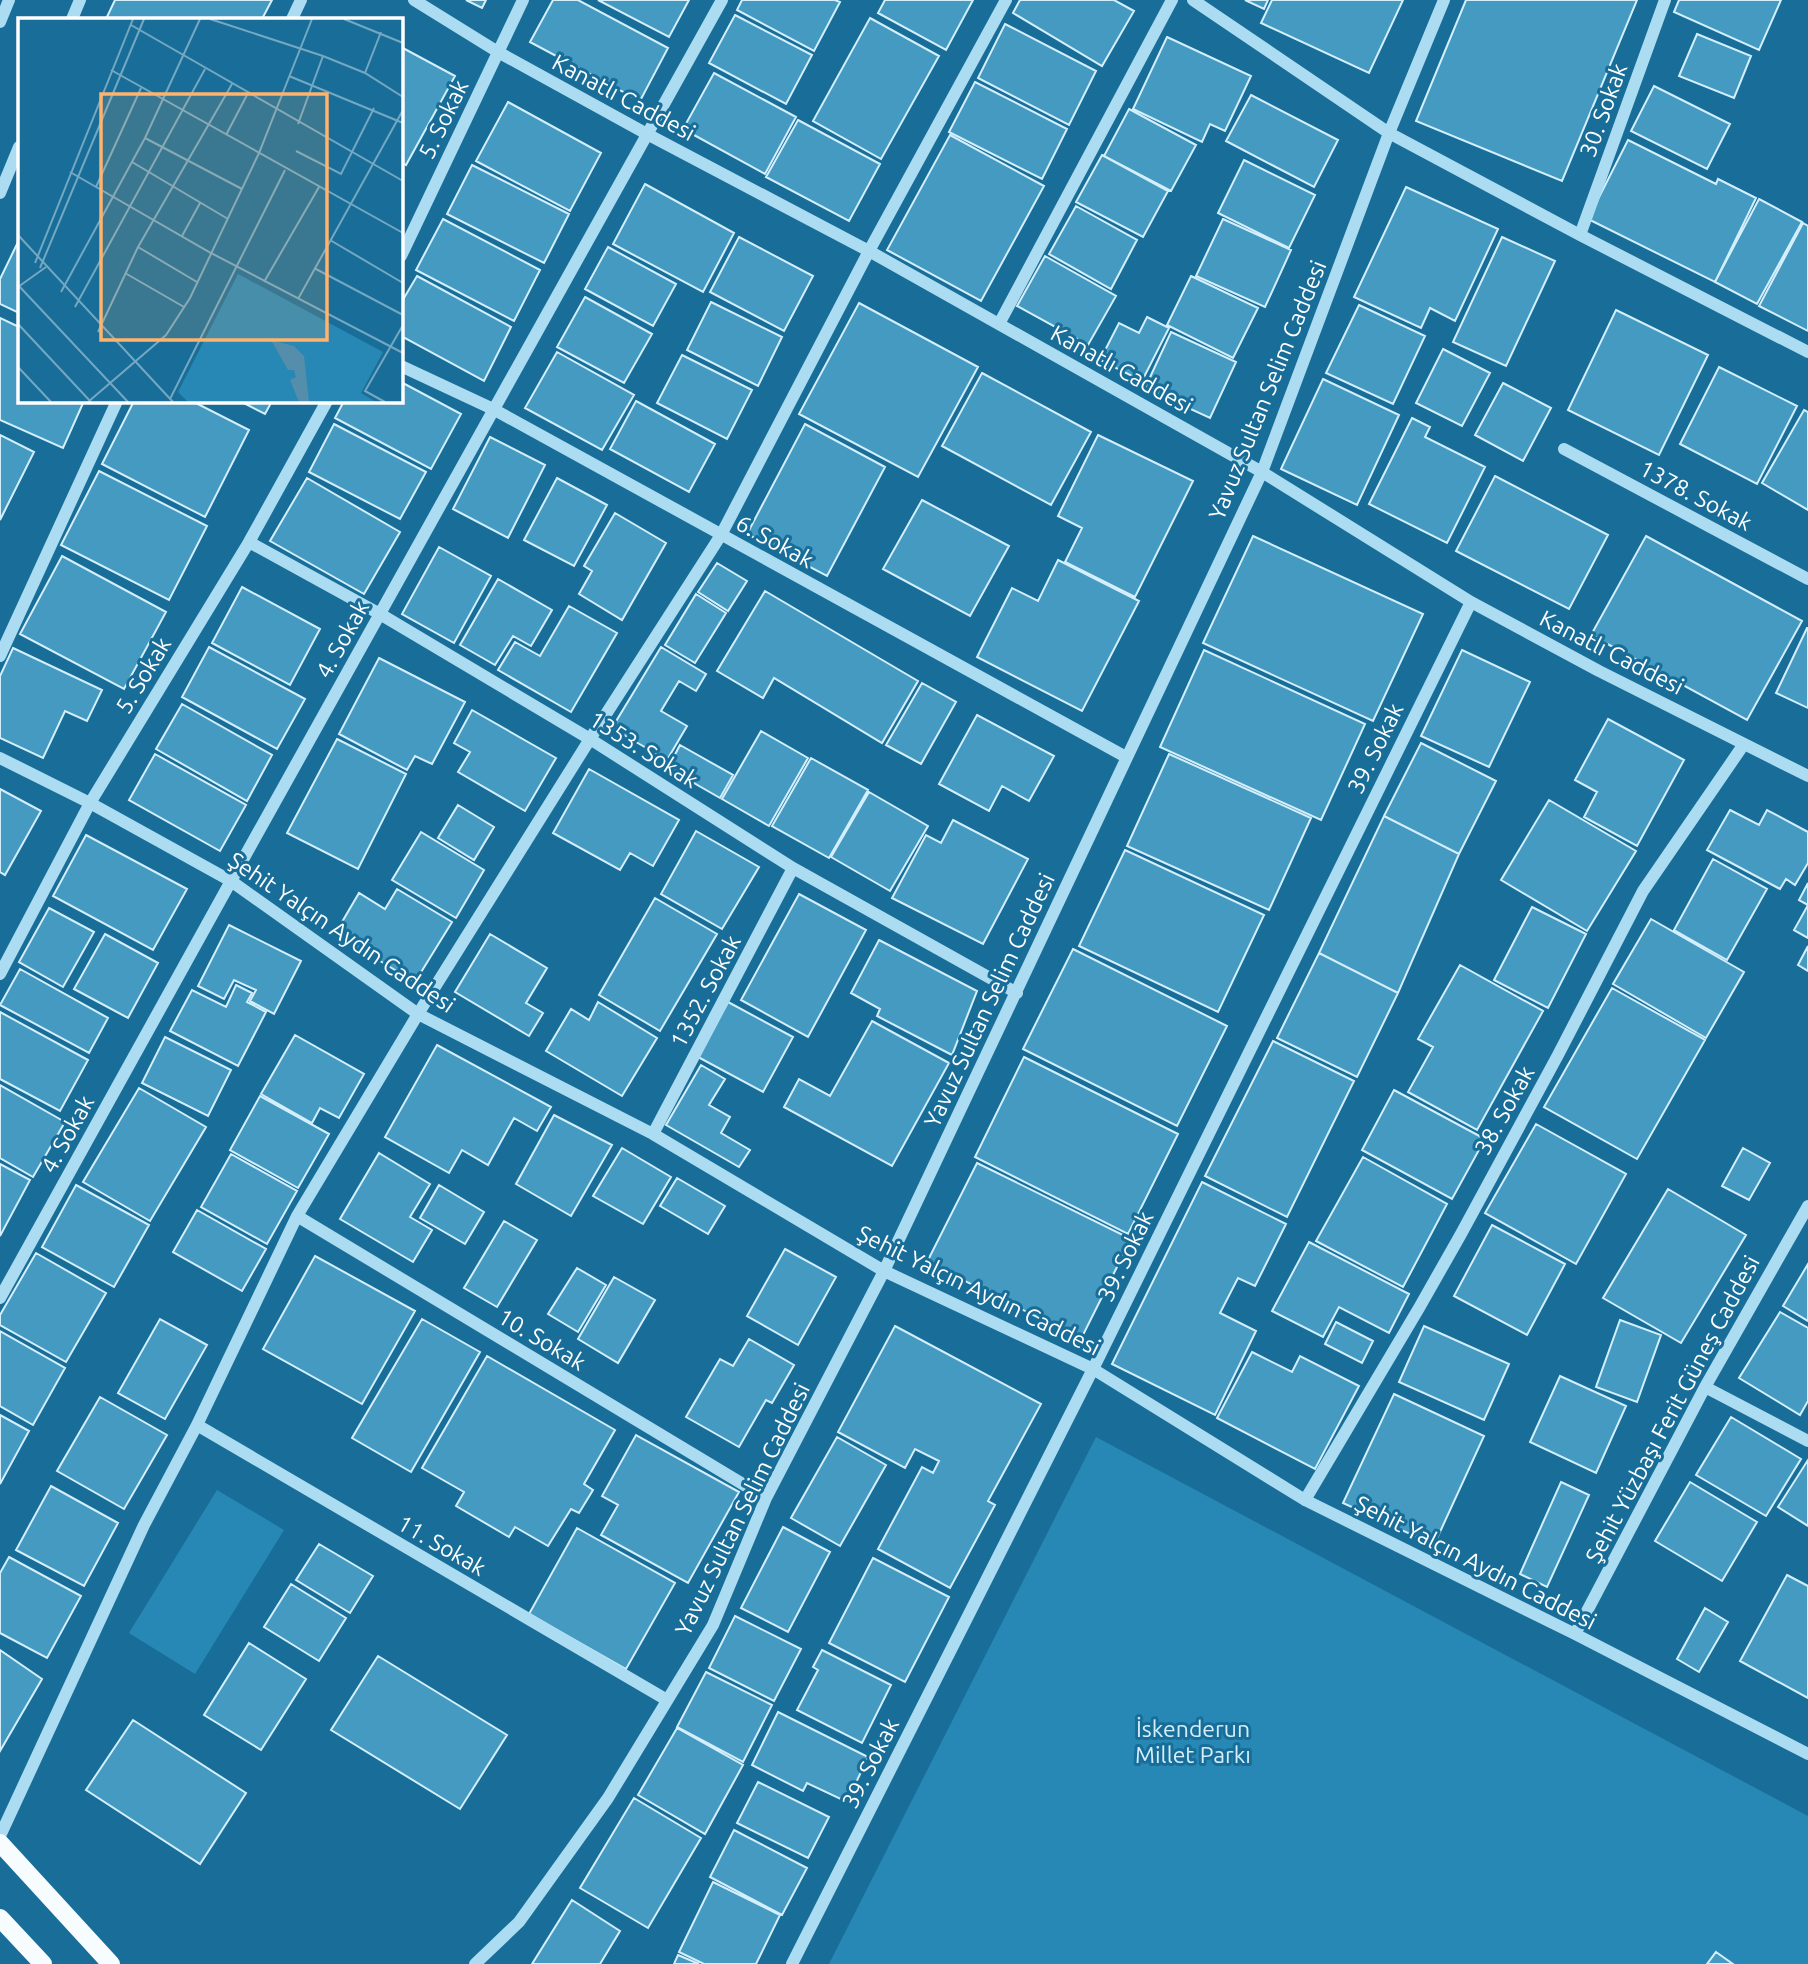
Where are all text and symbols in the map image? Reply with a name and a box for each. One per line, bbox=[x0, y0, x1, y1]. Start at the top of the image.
inset map bbox=[18, 18, 402, 402]
street label: Kanatlı Caddesi bbox=[548, 49, 700, 145]
street label: 30. Sokak bbox=[1575, 60, 1632, 160]
street label: 5. Sokak bbox=[413, 75, 473, 162]
street label: Yavuz Sultan Selim Caddesi bbox=[1203, 257, 1331, 523]
street label: Kanatlı Caddesi bbox=[1047, 320, 1197, 418]
street label: 1378. Sokak bbox=[1636, 455, 1757, 535]
street label: 6. Sokak bbox=[732, 510, 818, 573]
street label: 4. Sokak bbox=[311, 596, 374, 682]
street label: Kanatlı Caddesi bbox=[1536, 605, 1688, 699]
street label: 5. Sokak bbox=[111, 632, 176, 718]
street label: 39. Sokak bbox=[1342, 698, 1408, 797]
street label: 1353. Sokak bbox=[585, 706, 703, 792]
street label: Şehit Yalçın Aydın Caddesi bbox=[224, 847, 460, 1017]
street label: Yavuz Sultan Selim Caddesi bbox=[919, 869, 1059, 1131]
street label: 1352. Sokak bbox=[665, 930, 745, 1051]
street label: 38. Sokak bbox=[1469, 1061, 1539, 1159]
street label: 4. Sokak bbox=[36, 1091, 99, 1177]
street label: 39. Sokak bbox=[1092, 1206, 1158, 1305]
street label: Şehit Yalçın Aydın Caddesi bbox=[853, 1220, 1105, 1360]
street label: Şehit Yüzbaşı Ferit Güneş Caddesi bbox=[1580, 1251, 1764, 1567]
street label: 10. Sokak bbox=[494, 1303, 591, 1375]
street label: Yavuz Sultan Selim Caddesi bbox=[670, 1379, 814, 1639]
street label: Şehit Yalçın Aydın Caddesi bbox=[1351, 1490, 1601, 1634]
street label: 11. Sokak bbox=[394, 1510, 491, 1580]
street label: 39. Sokak bbox=[837, 1714, 903, 1812]
park label: İskenderun Millet Parkı bbox=[1135, 1716, 1251, 1767]

